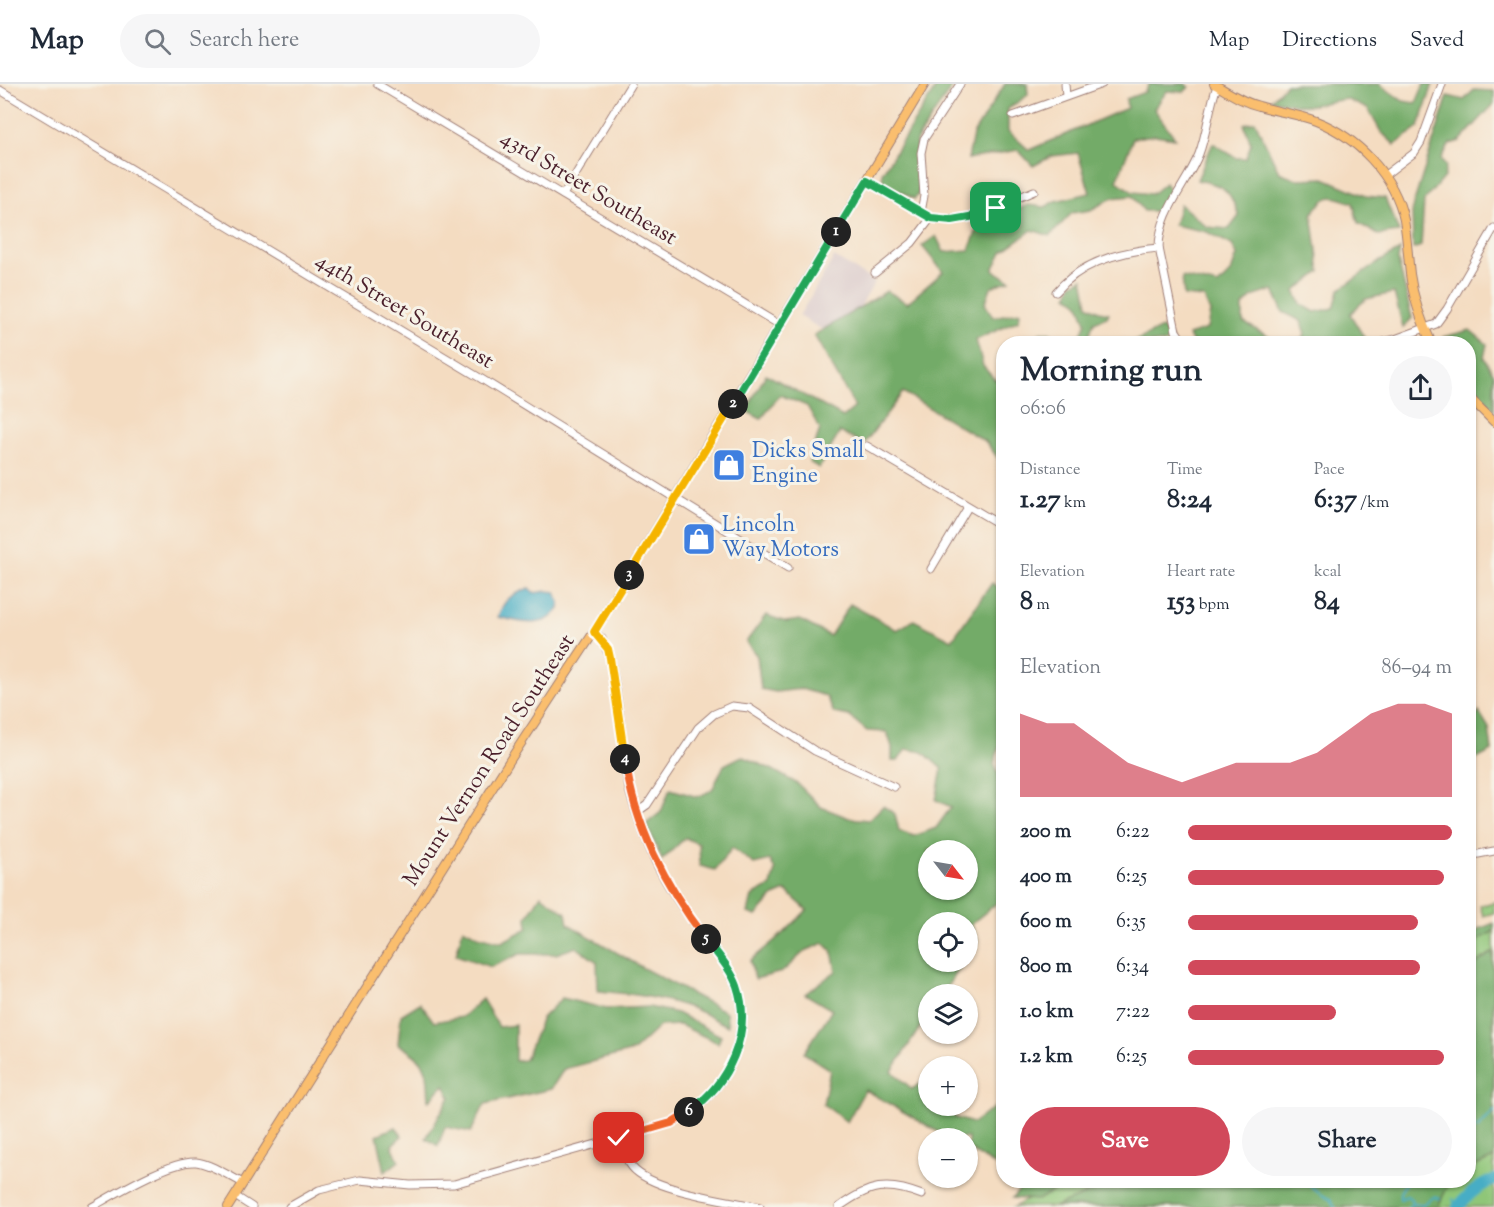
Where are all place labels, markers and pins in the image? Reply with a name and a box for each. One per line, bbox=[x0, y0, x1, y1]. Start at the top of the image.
pin bbox=[970, 182, 1021, 233]
pin: 1 bbox=[821, 217, 851, 247]
pin: 2 bbox=[718, 389, 748, 419]
place label: Dicks Small Engine bbox=[752, 436, 864, 493]
shop icon: Dicks Small Engine bbox=[711, 447, 747, 483]
place label: Lincoln Way Motors bbox=[722, 510, 839, 567]
shop icon: Lincoln Way Motors bbox=[681, 521, 717, 557]
pin: 3 bbox=[614, 560, 644, 590]
pin: 4 bbox=[610, 744, 640, 774]
pin: 5 bbox=[691, 924, 721, 954]
pin: 6 bbox=[674, 1097, 704, 1127]
pin bbox=[593, 1112, 644, 1163]

